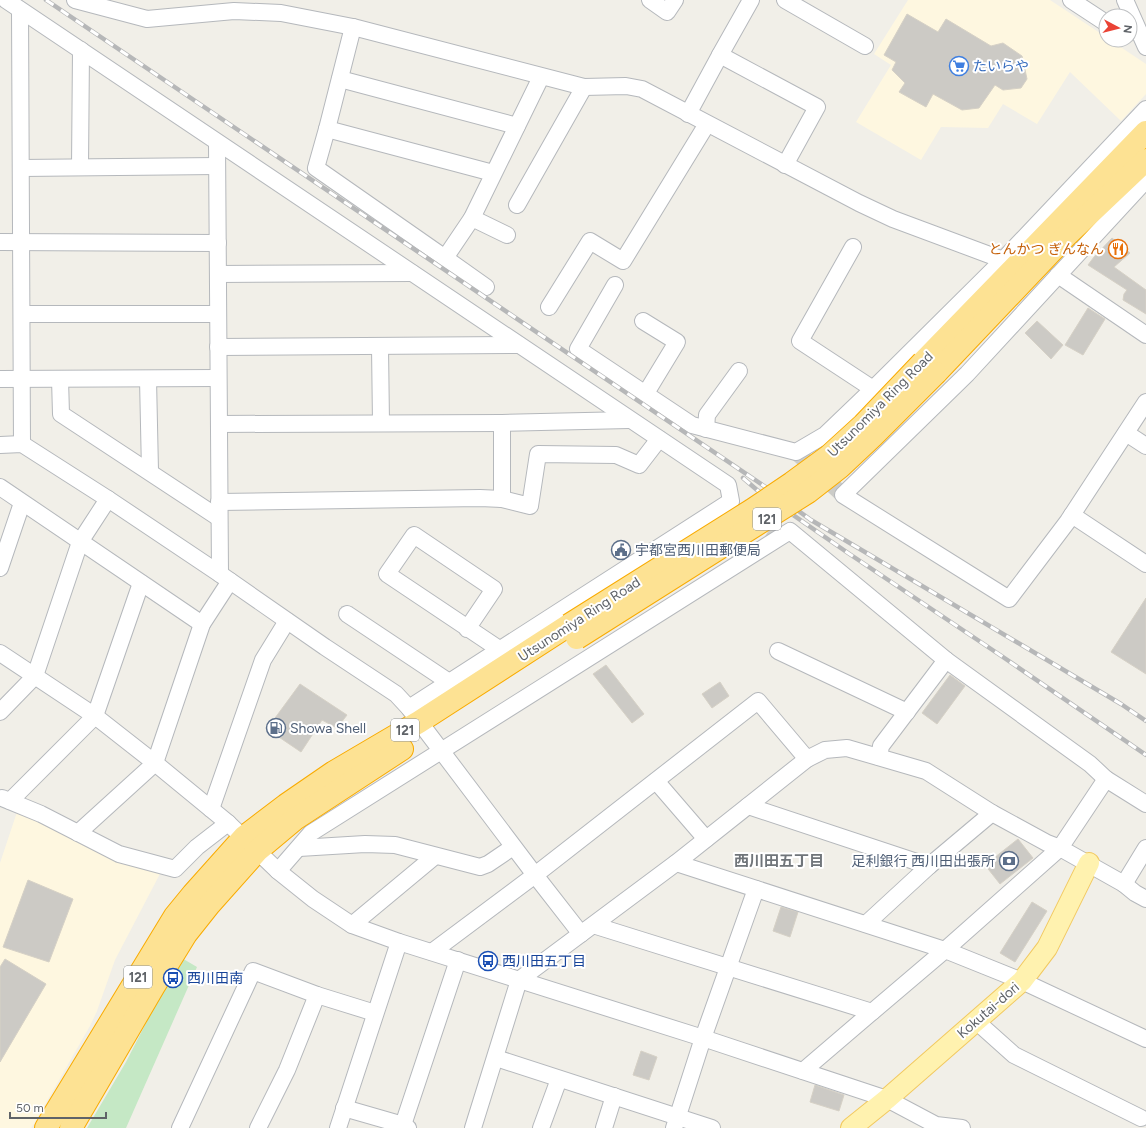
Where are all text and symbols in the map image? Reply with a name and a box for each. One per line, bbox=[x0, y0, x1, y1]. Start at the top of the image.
north arrow bbox=[1098, 8, 1138, 48]
text: N bbox=[1120, 24, 1134, 34]
supermarket icon: たいらや bbox=[948, 55, 970, 77]
place label: たいらや bbox=[973, 58, 1029, 75]
restaurant icon: とんかつ ぎんなん bbox=[1107, 238, 1129, 260]
place label: とんかつ ぎんなん bbox=[989, 241, 1104, 258]
street label: Utsunomiya Ring Road bbox=[824, 348, 937, 461]
road number: 121 bbox=[753, 508, 781, 530]
public building icon: 宇都宮西川田郵便局 bbox=[610, 539, 632, 561]
place label: 宇都宮西川田郵便局 bbox=[635, 542, 761, 559]
street label: Utsunomiya Ring Road bbox=[515, 574, 644, 665]
fuel station icon: Showa Shell bbox=[265, 717, 287, 739]
road number: 121 bbox=[391, 719, 419, 741]
place label: Showa Shell bbox=[290, 720, 366, 737]
bank icon: 足利銀行 西川田出張所 bbox=[998, 850, 1020, 872]
district label: 西川田五丁目 bbox=[734, 852, 824, 870]
place label: 足利銀行 西川田出張所 bbox=[852, 853, 995, 870]
bus stop icon: 西川田五丁目 bbox=[477, 950, 499, 972]
place label: 西川田五丁目 bbox=[502, 953, 586, 970]
road number: 121 bbox=[124, 966, 152, 988]
bus stop icon: 西川田南 bbox=[162, 967, 184, 989]
place label: 西川田南 bbox=[187, 970, 243, 987]
street label: Kokutai-dori bbox=[954, 979, 1023, 1042]
scale bar bbox=[10, 1094, 106, 1120]
text: 50 m bbox=[16, 1101, 44, 1115]

